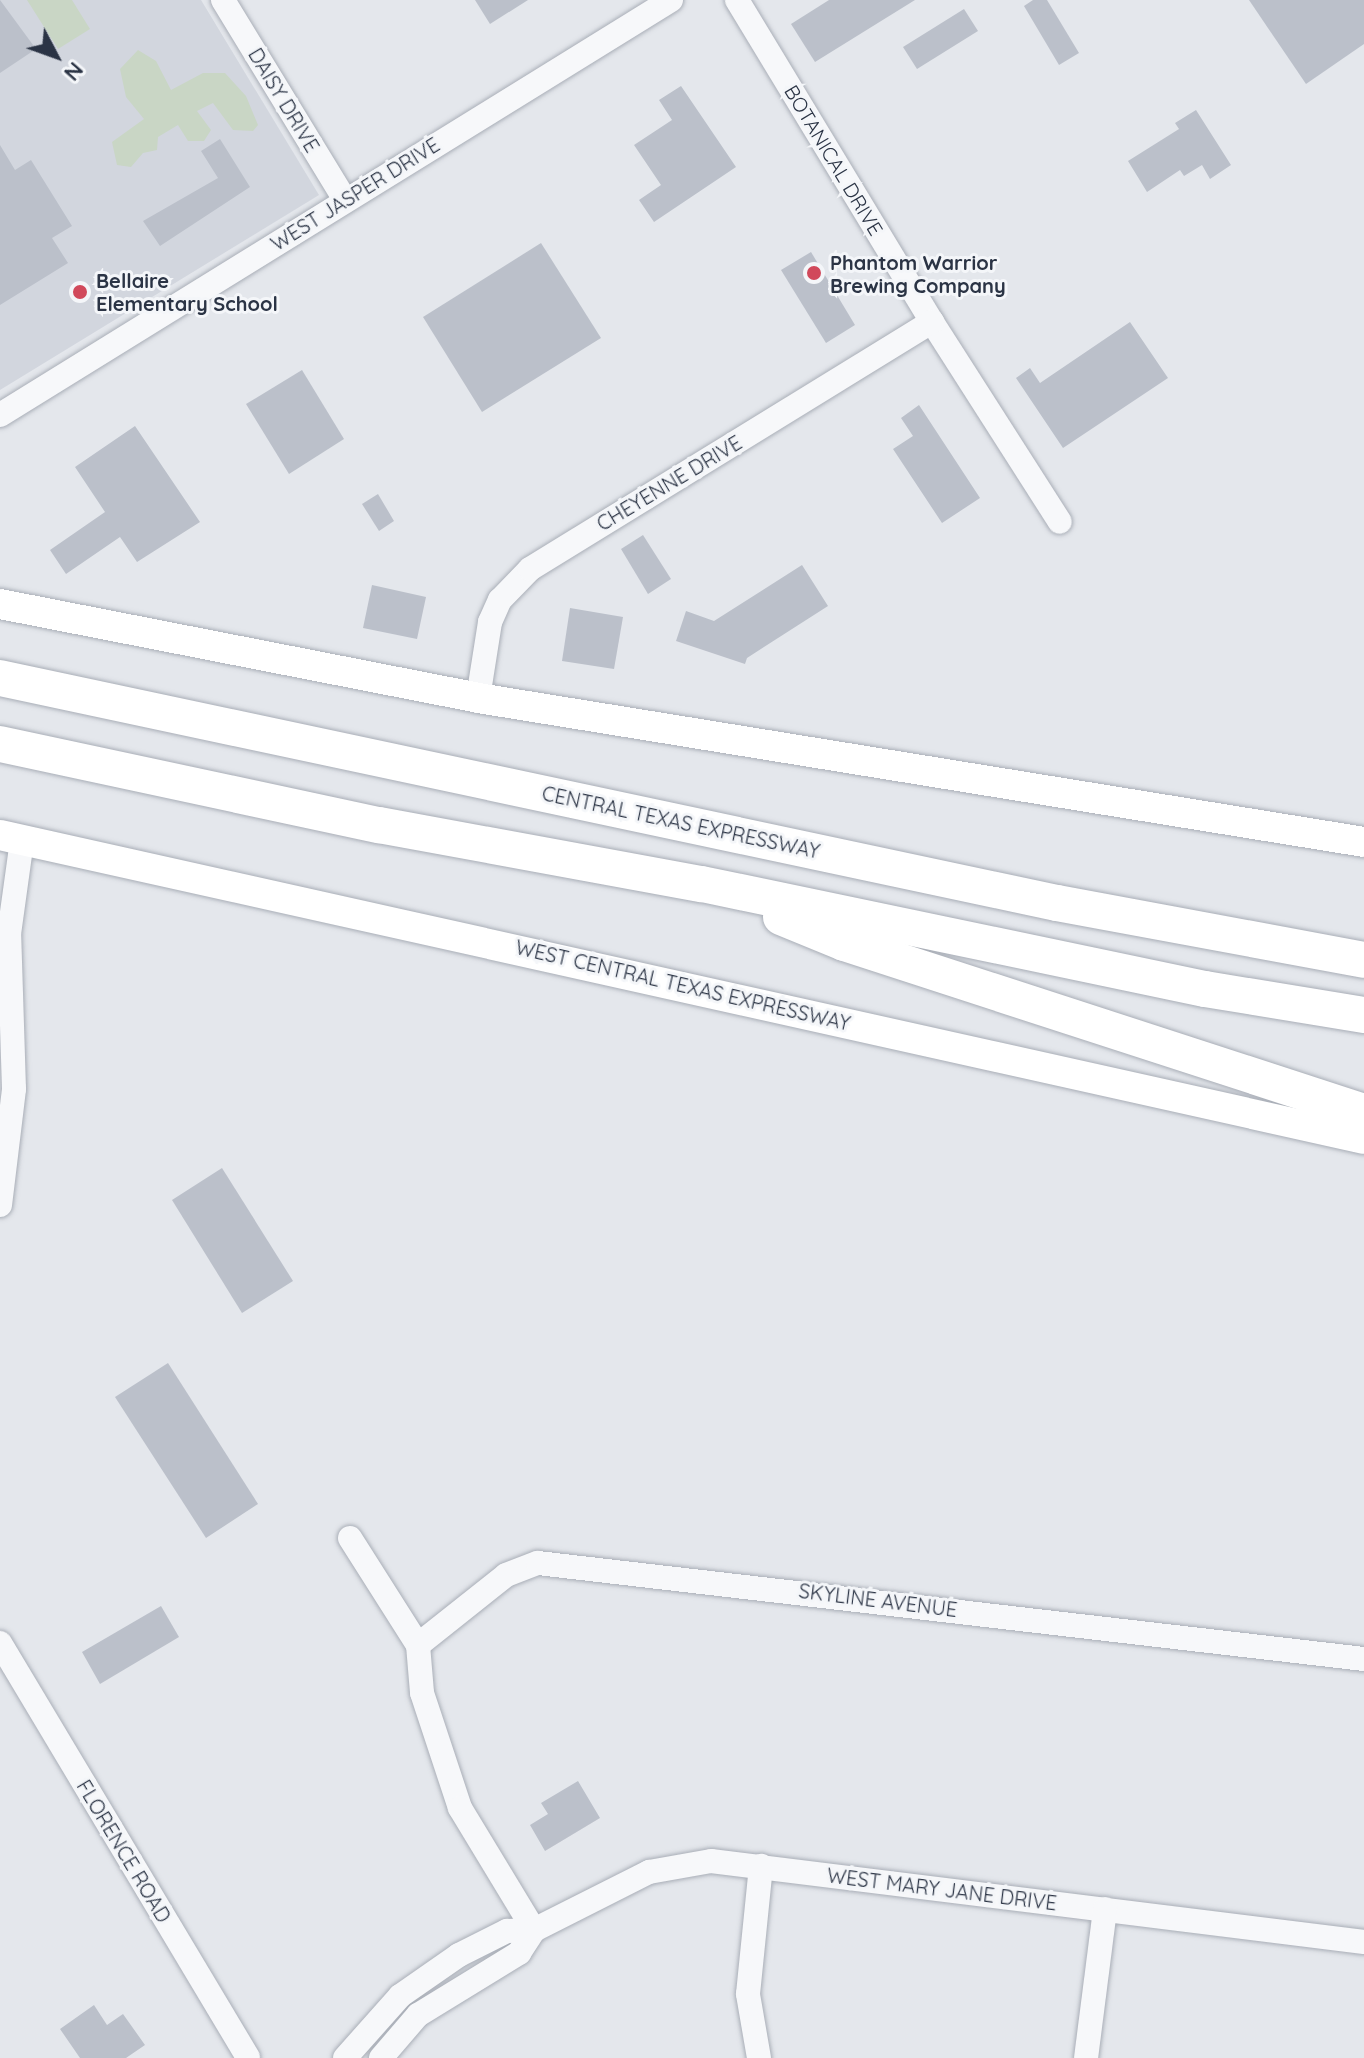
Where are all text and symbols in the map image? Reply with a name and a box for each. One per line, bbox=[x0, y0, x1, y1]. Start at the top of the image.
north arrow bbox=[16, 16, 96, 96]
street label: DAISY DRIVE bbox=[244, 44, 324, 156]
text: N bbox=[58, 56, 90, 87]
street label: BOTANICAL DRIVE bbox=[780, 81, 888, 239]
street label: WEST JASPER DRIVE bbox=[266, 132, 444, 256]
place label: Phantom Warrior Brewing Company bbox=[830, 250, 1006, 297]
marker: Phantom Warrior Brewing Company bbox=[805, 264, 823, 282]
place label: Bellaire Elementary School bbox=[96, 268, 278, 315]
marker: Bellaire Elementary School bbox=[71, 283, 89, 301]
street label: CHEYENNE DRIVE bbox=[592, 430, 746, 536]
street label: CENTRAL TEXAS EXPRESSWAY bbox=[540, 781, 822, 863]
street label: WEST CENTRAL TEXAS EXPRESSWAY bbox=[513, 935, 853, 1035]
street label: SKYLINE AVENUE bbox=[797, 1578, 959, 1622]
street label: FLORENCE ROAD bbox=[72, 1775, 176, 1927]
street label: WEST MARY JANE DRIVE bbox=[826, 1863, 1058, 1915]

